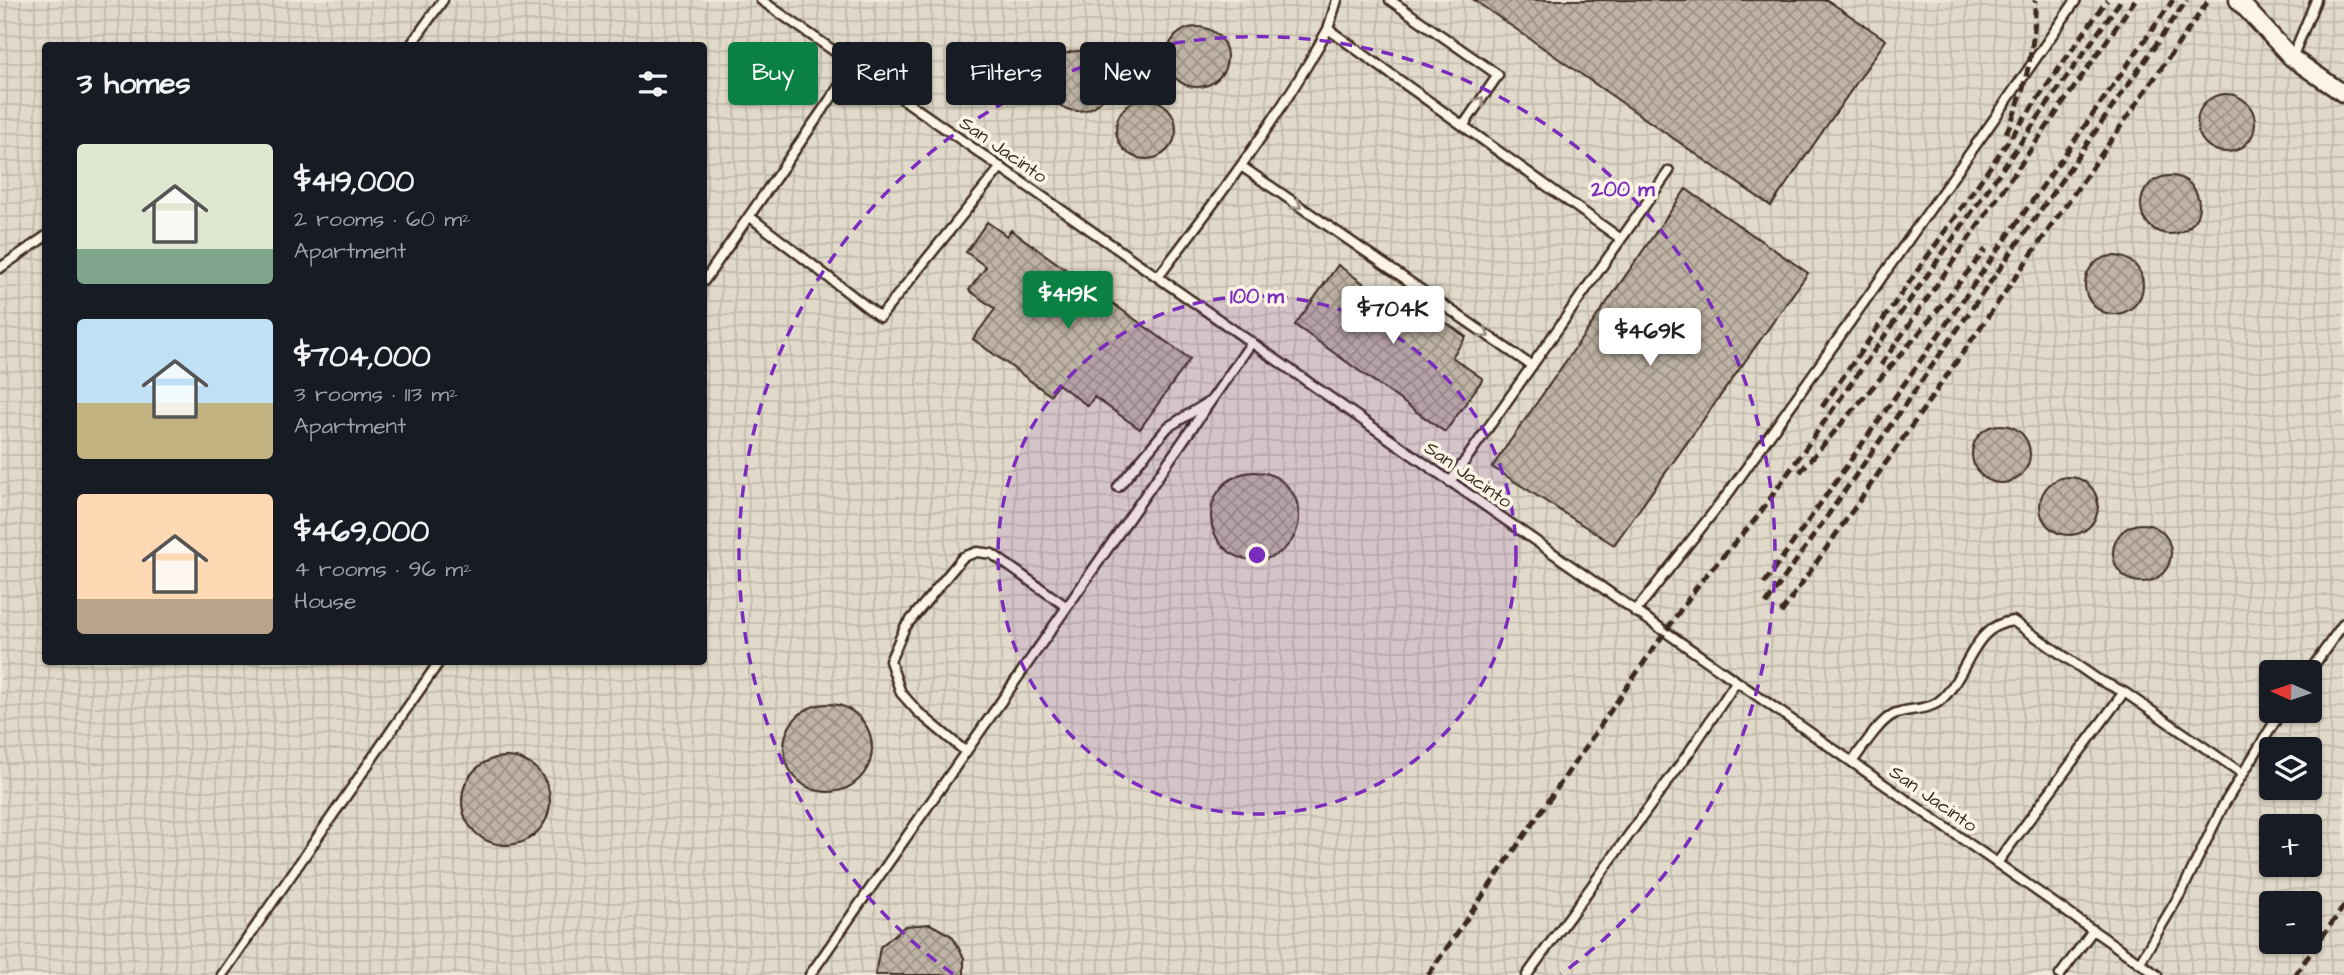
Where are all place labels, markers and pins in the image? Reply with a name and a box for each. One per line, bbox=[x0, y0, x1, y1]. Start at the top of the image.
pin: $419K bbox=[1019, 272, 1117, 331]
pin: $704K bbox=[1344, 286, 1442, 346]
pin: $469K bbox=[1601, 308, 1699, 368]
centre of rings bbox=[1245, 543, 1269, 567]

